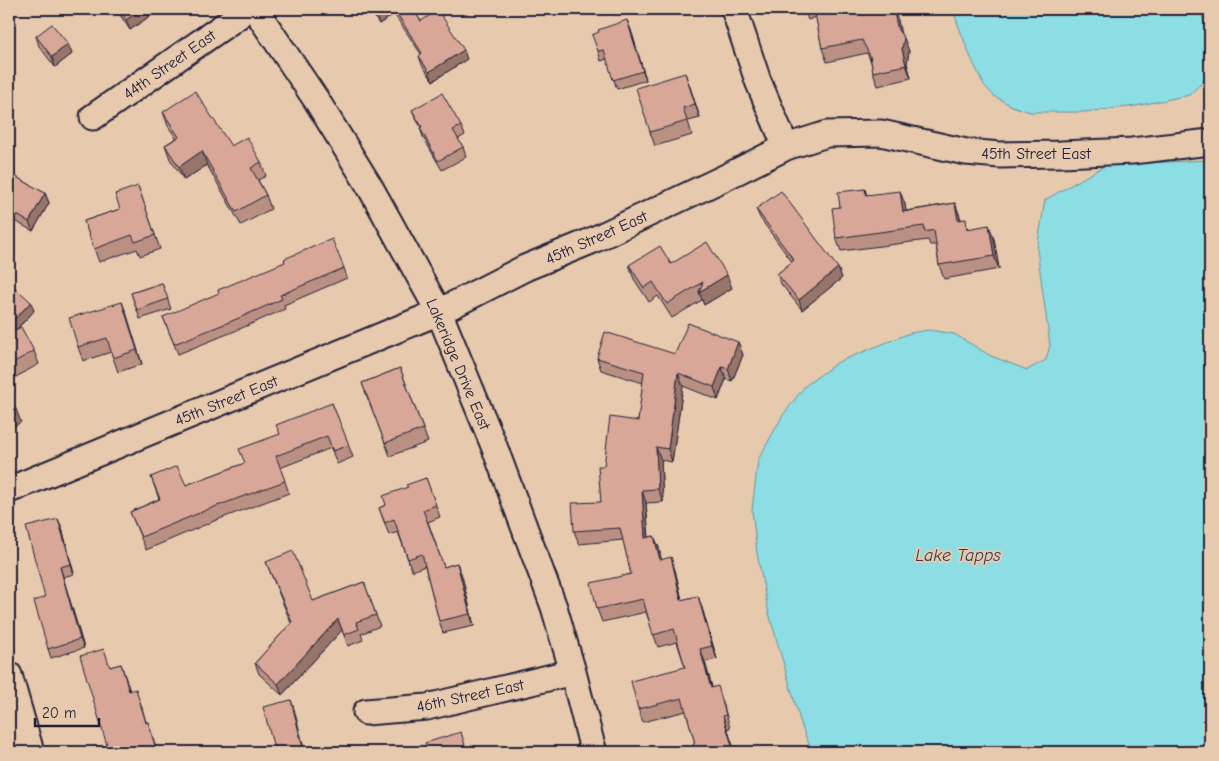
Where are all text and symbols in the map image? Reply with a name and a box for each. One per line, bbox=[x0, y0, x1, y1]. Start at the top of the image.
street label: 44th Street East bbox=[120, 26, 220, 103]
street label: 45th Street East bbox=[981, 145, 1091, 163]
street label: 45th Street East bbox=[543, 207, 650, 268]
street label: Lakeridge Drive East bbox=[422, 296, 494, 433]
street label: 45th Street East bbox=[172, 372, 281, 430]
water label: Lake Tapps bbox=[915, 545, 1001, 566]
street label: 46th Street East bbox=[415, 676, 526, 716]
scale bar bbox=[35, 696, 99, 728]
text: 20 m bbox=[42, 704, 76, 722]

